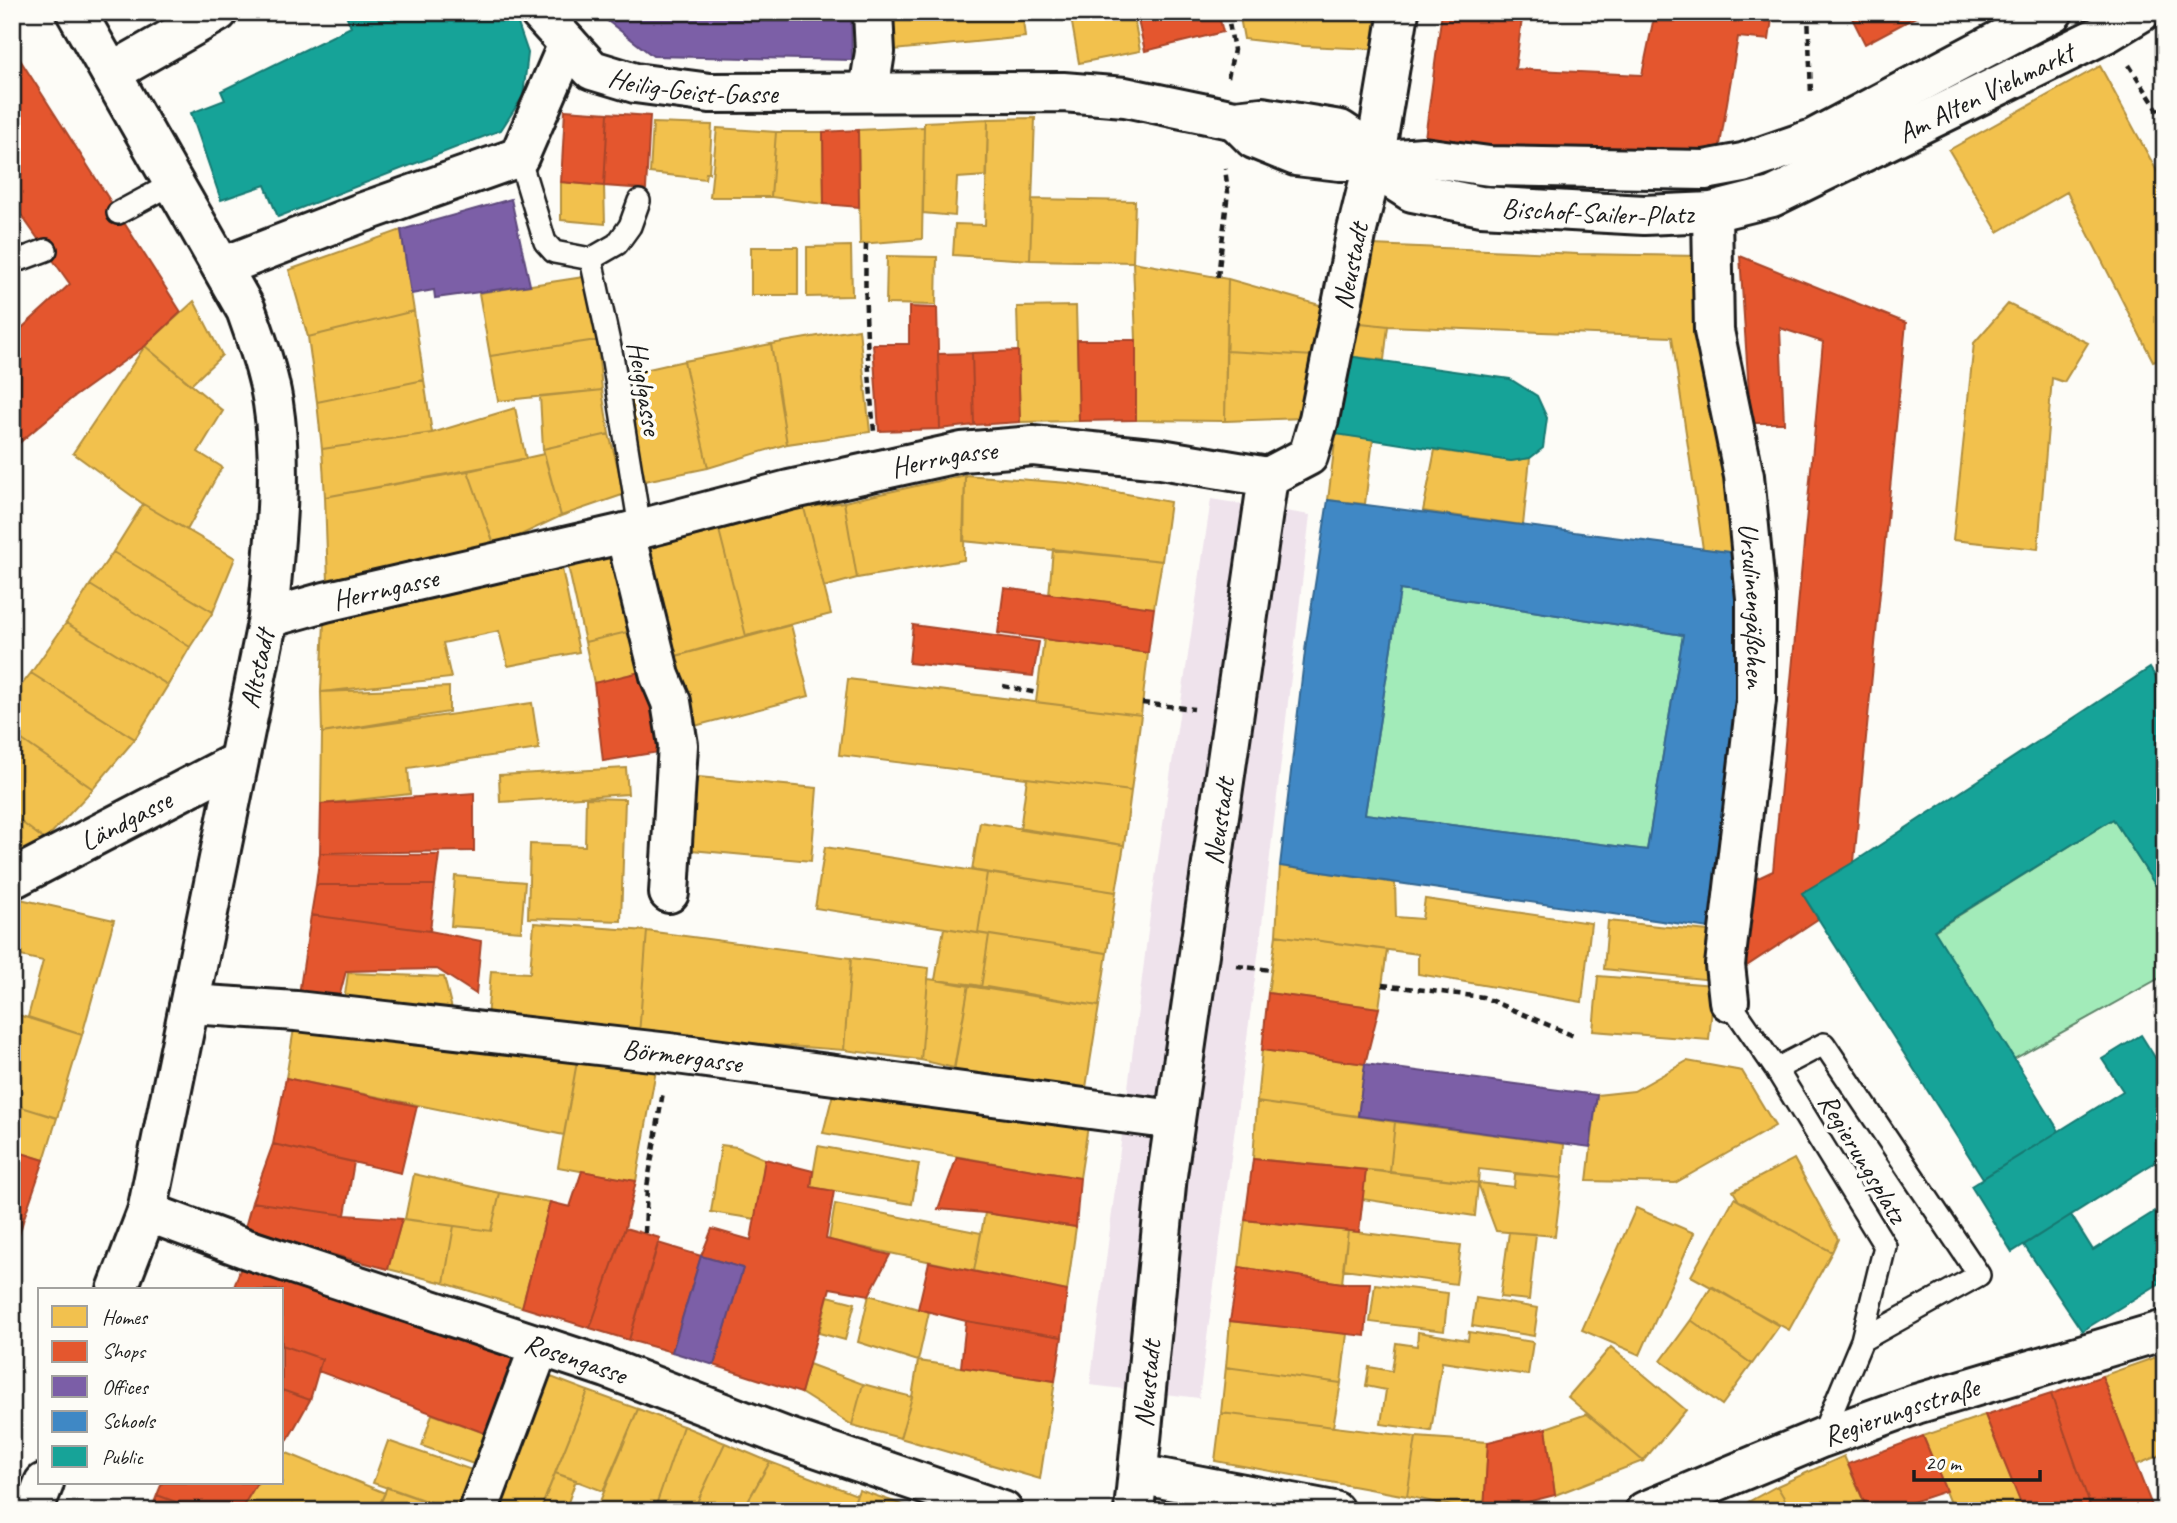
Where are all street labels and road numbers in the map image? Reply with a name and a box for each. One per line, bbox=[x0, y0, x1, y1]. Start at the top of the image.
street label: Am Alten Viehmarkt bbox=[1892, 33, 2082, 150]
street label: Heilig-Geist-Gasse bbox=[605, 59, 779, 111]
street label: Bischof-Sailer-Platz bbox=[1501, 190, 1696, 233]
street label: Neustadt bbox=[1324, 216, 1376, 312]
street label: Heiglgasse bbox=[620, 338, 671, 439]
street label: Herrngasse bbox=[888, 431, 1000, 485]
street label: Ursulinengäßchen bbox=[1731, 521, 1774, 690]
street label: Herrngasse bbox=[329, 559, 443, 617]
street label: Altstadt bbox=[232, 623, 283, 711]
street label: Neustadt bbox=[1195, 773, 1242, 867]
street label: Ländgasse bbox=[74, 781, 179, 858]
street label: Börmergasse bbox=[621, 1030, 746, 1080]
street label: Regierungsplatz bbox=[1811, 1087, 1917, 1231]
street label: Rosengasse bbox=[520, 1325, 634, 1392]
street label: Neustadt bbox=[1125, 1336, 1168, 1429]
street label: Regierungsstraße bbox=[1818, 1368, 1985, 1453]

